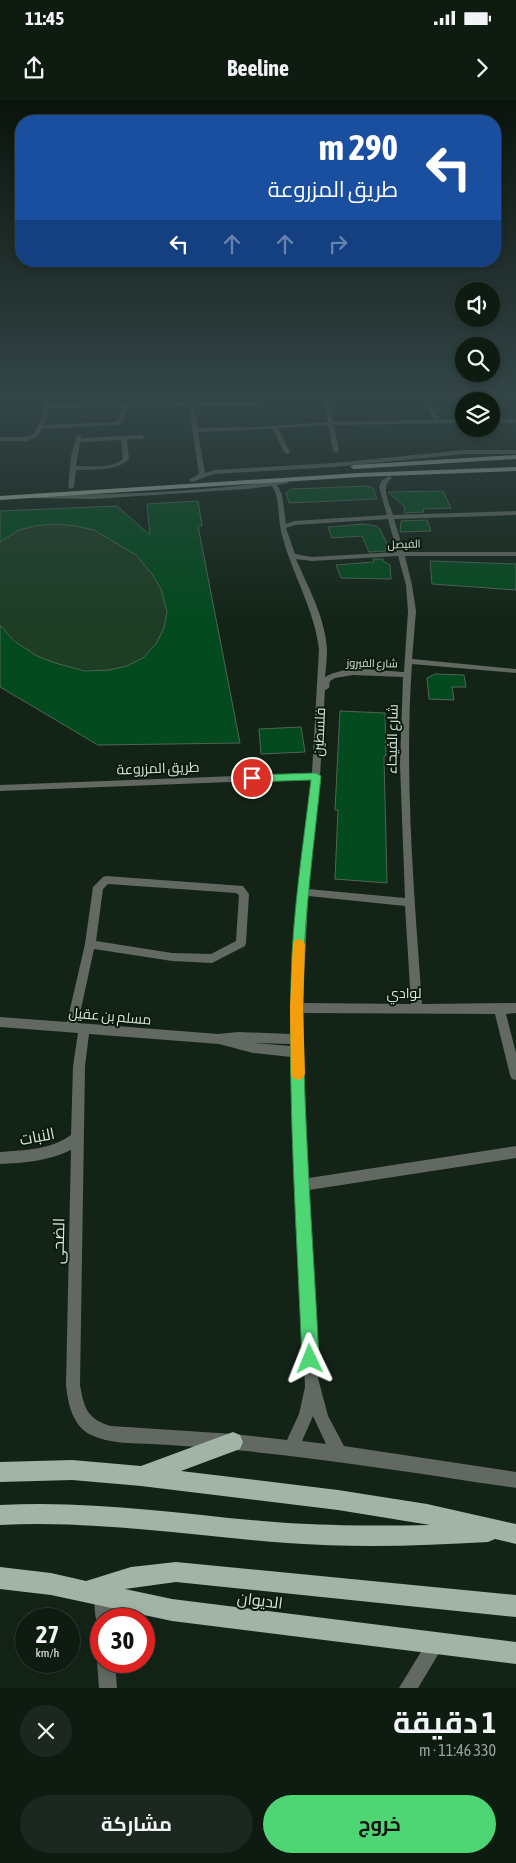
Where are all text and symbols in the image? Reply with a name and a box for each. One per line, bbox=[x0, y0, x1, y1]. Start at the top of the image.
text: 11:45 bbox=[25, 7, 64, 29]
icon: share bbox=[20, 54, 48, 82]
icon: forward bbox=[468, 54, 496, 82]
text: Beeline bbox=[227, 55, 289, 81]
text: 290 m bbox=[319, 127, 398, 167]
icon: left bbox=[416, 135, 481, 200]
text: طريق المزروعة bbox=[268, 176, 398, 202]
icon: left bbox=[165, 230, 193, 258]
icon: ahead bbox=[218, 230, 246, 258]
icon: ahead bbox=[271, 230, 299, 258]
icon: right bbox=[324, 230, 352, 258]
map controls bbox=[455, 282, 500, 437]
button: sound bbox=[455, 282, 500, 327]
button: search bbox=[455, 337, 500, 382]
button: layers bbox=[455, 392, 500, 437]
street label: الفيصل bbox=[387, 537, 421, 552]
street label: شارع الفيروز bbox=[345, 657, 398, 671]
street label: شارع الفيحاء bbox=[383, 704, 402, 774]
street label: فلسطين bbox=[310, 707, 328, 757]
pin bbox=[231, 757, 273, 799]
street label: طريق المزروعة bbox=[116, 759, 200, 778]
icon: arrive bbox=[238, 764, 266, 792]
street label: لوادي bbox=[386, 985, 422, 1005]
street label: مسلم بن عقيل bbox=[68, 1004, 152, 1030]
street label: النبات bbox=[18, 1124, 56, 1149]
street label: الضحى bbox=[49, 1218, 69, 1264]
position arrow bbox=[283, 1332, 335, 1384]
street label: الديوان bbox=[236, 1588, 284, 1614]
speed limit sign: 30 bbox=[90, 1608, 155, 1673]
text: 27 bbox=[36, 1620, 59, 1648]
text: km/h bbox=[36, 1646, 59, 1660]
button: close bbox=[20, 1705, 72, 1757]
text: 1 دقيقة bbox=[393, 1705, 496, 1739]
text: 330 m · 11:46 bbox=[419, 1741, 496, 1759]
button: مشاركة bbox=[20, 1795, 253, 1853]
button: خروج bbox=[263, 1795, 496, 1853]

